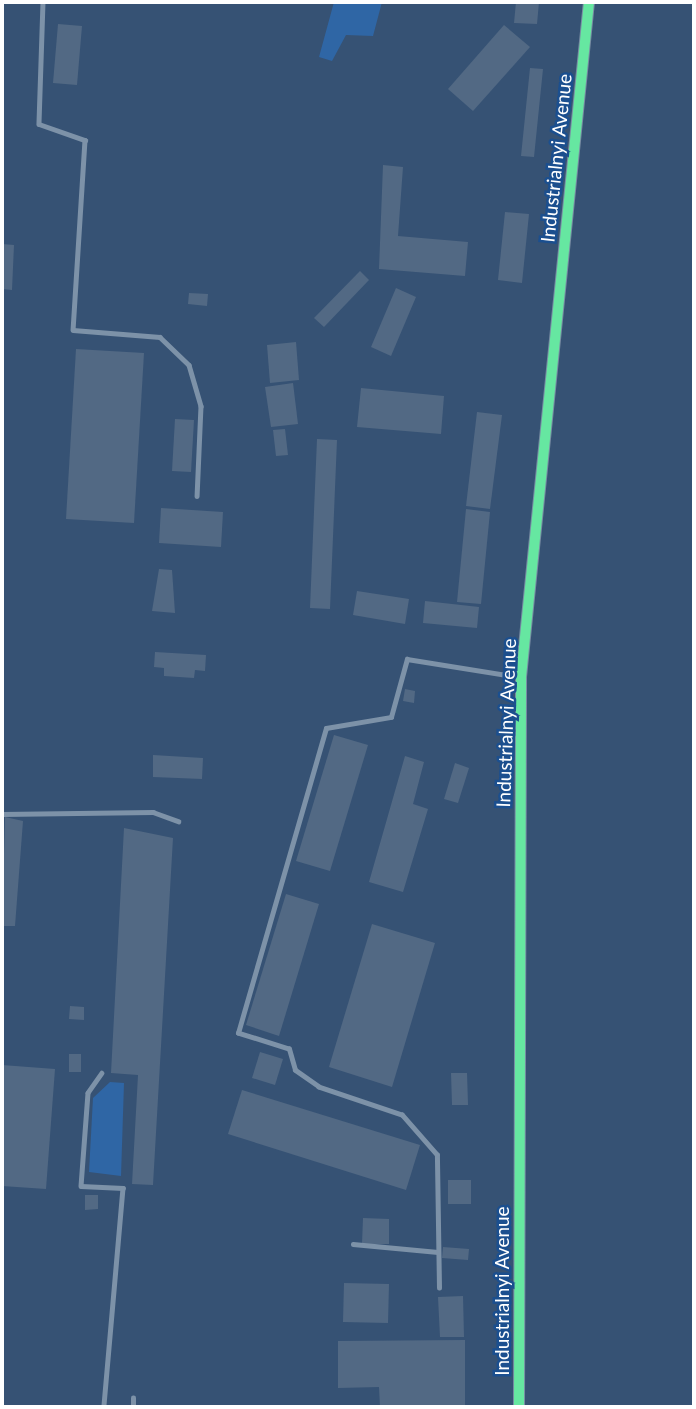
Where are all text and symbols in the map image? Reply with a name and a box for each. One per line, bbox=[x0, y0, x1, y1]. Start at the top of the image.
street label: Industrialnyi Avenue bbox=[536, 72, 576, 244]
street label: Industrialnyi Avenue bbox=[492, 638, 520, 808]
street label: Industrialnyi Avenue bbox=[491, 1206, 513, 1376]

